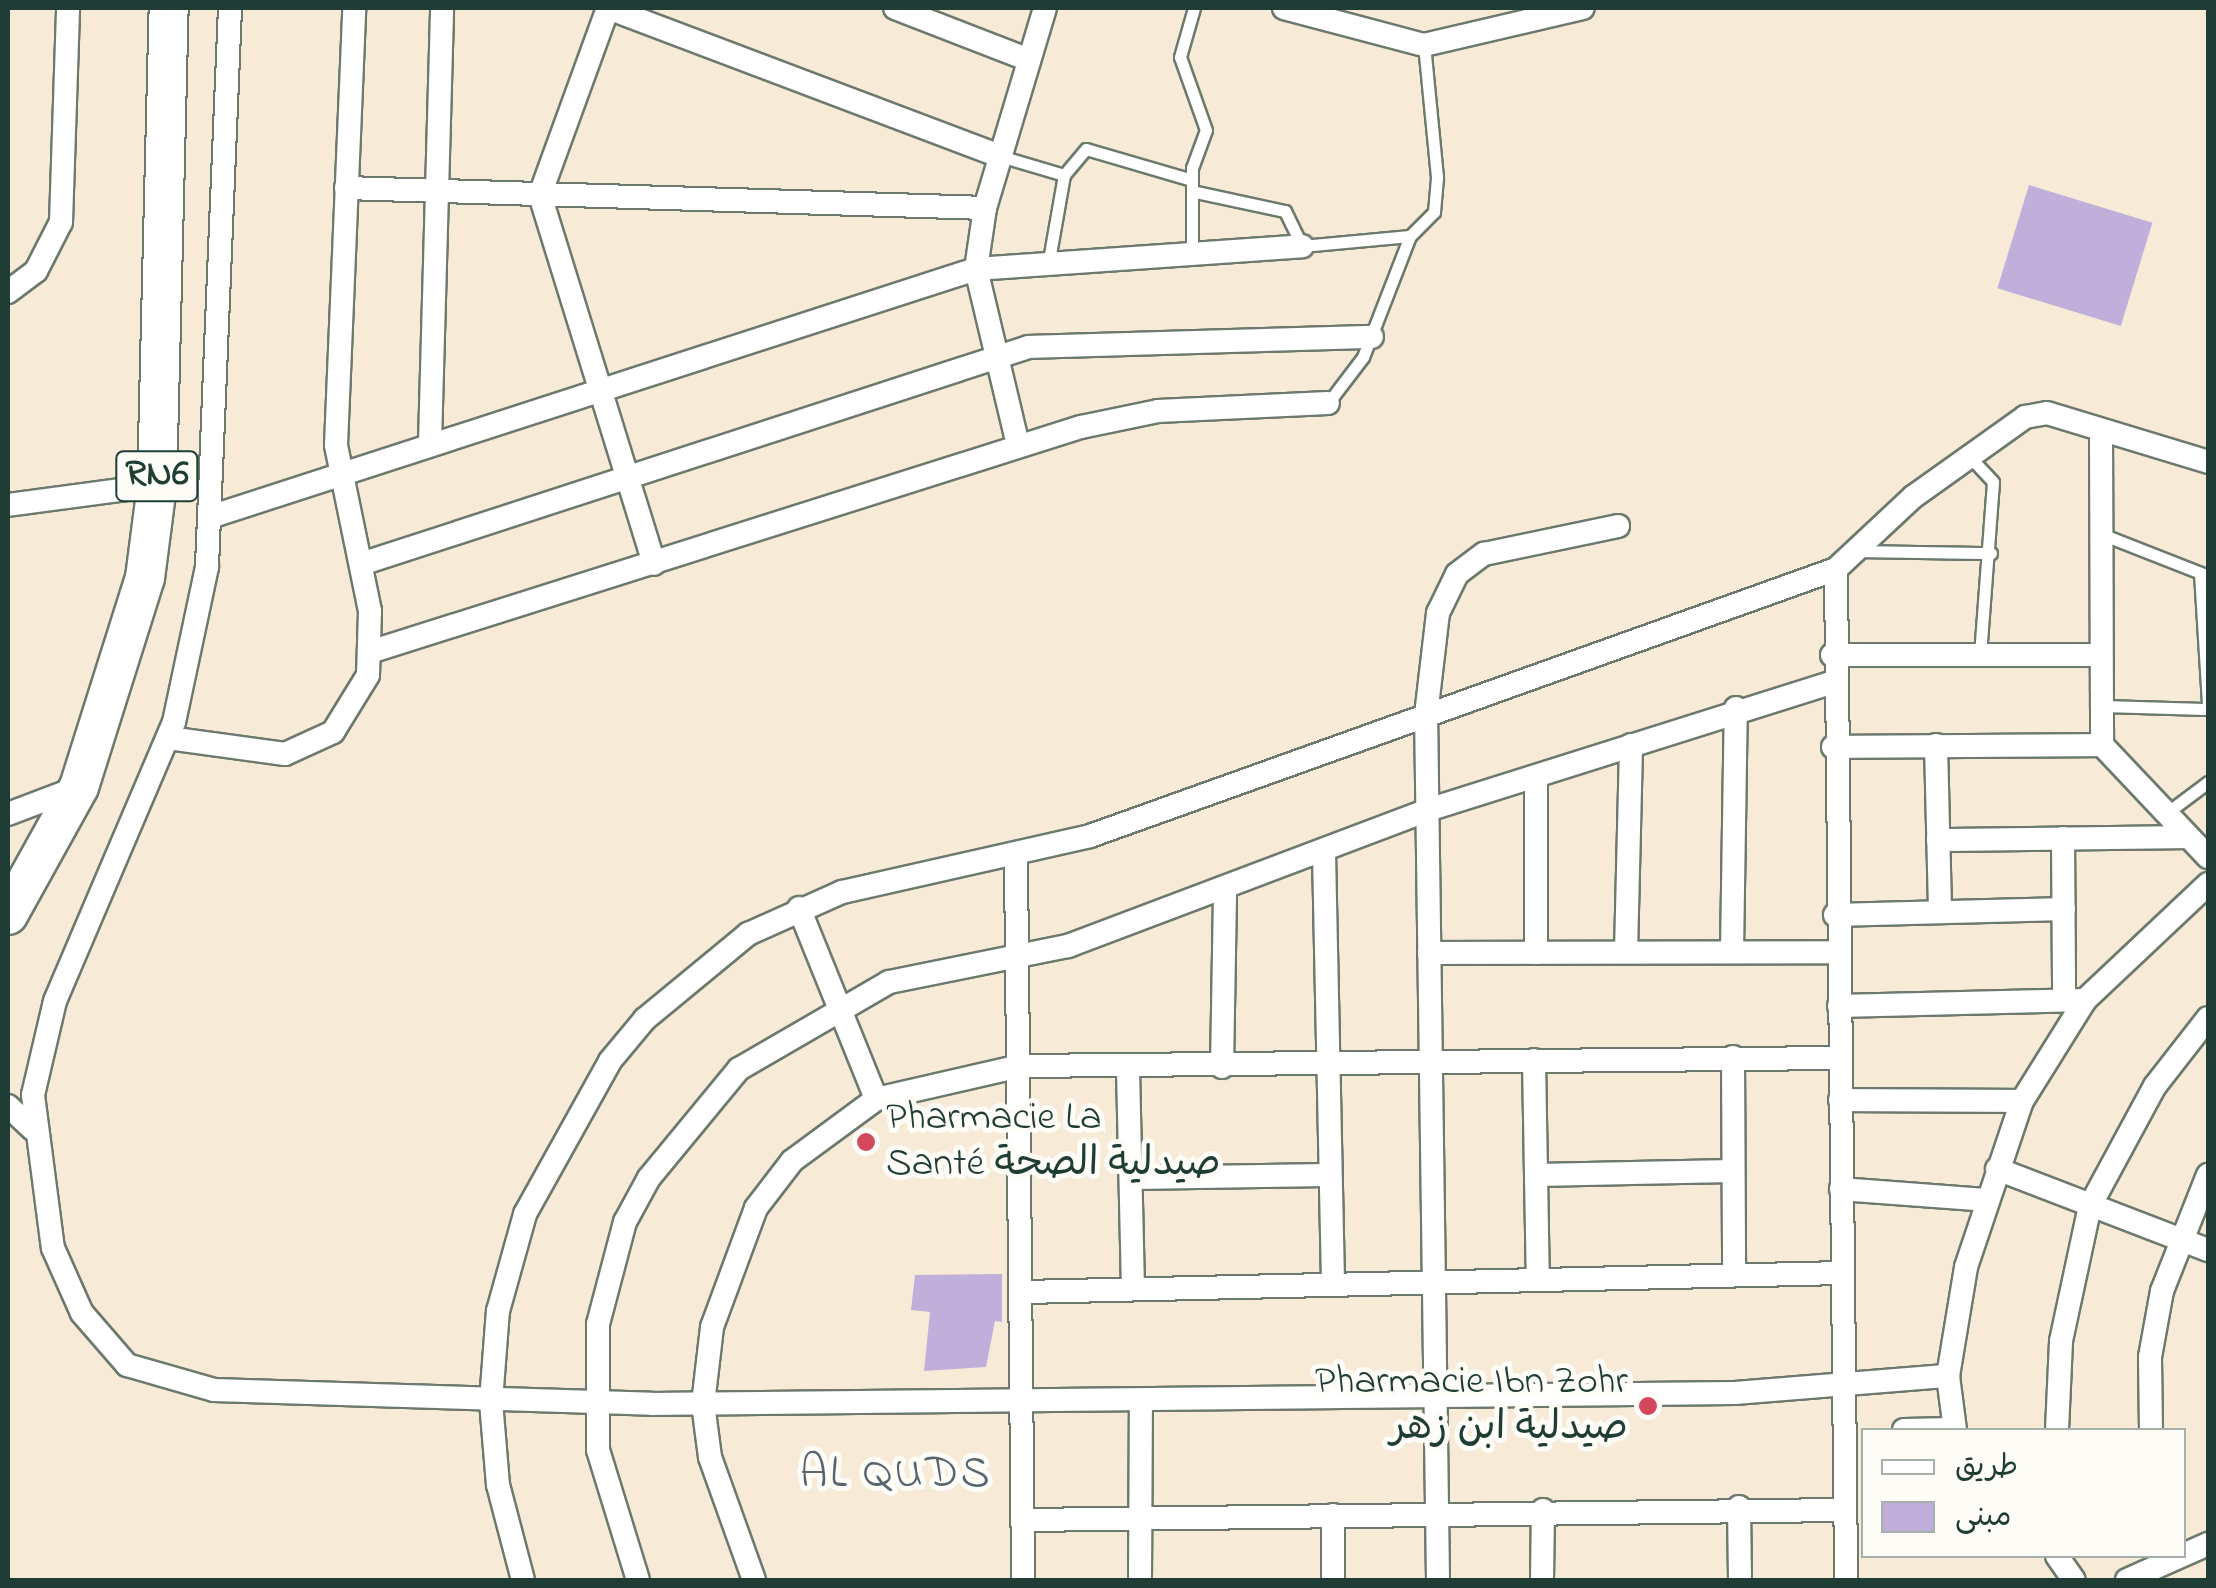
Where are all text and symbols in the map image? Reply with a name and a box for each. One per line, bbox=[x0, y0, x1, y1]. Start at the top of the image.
road number: RN6 bbox=[114, 443, 200, 509]
place label: Pharmacie La Santé صيدلية الصحة bbox=[886, 1095, 1221, 1189]
marker: Pharmacie La Santé صيدلية الصحة bbox=[855, 1131, 877, 1153]
place label: Pharmacie Ibn Zohr صيدلية ابن زهر bbox=[1315, 1359, 1628, 1453]
marker: Pharmacie Ibn Zohr صيدلية ابن زهر bbox=[1637, 1395, 1659, 1417]
legend bbox=[1861, 1428, 2186, 1558]
text: طريق bbox=[1955, 1446, 2018, 1490]
district label: AL QUDS bbox=[800, 1449, 992, 1503]
text: مبنى bbox=[1955, 1496, 2011, 1540]

